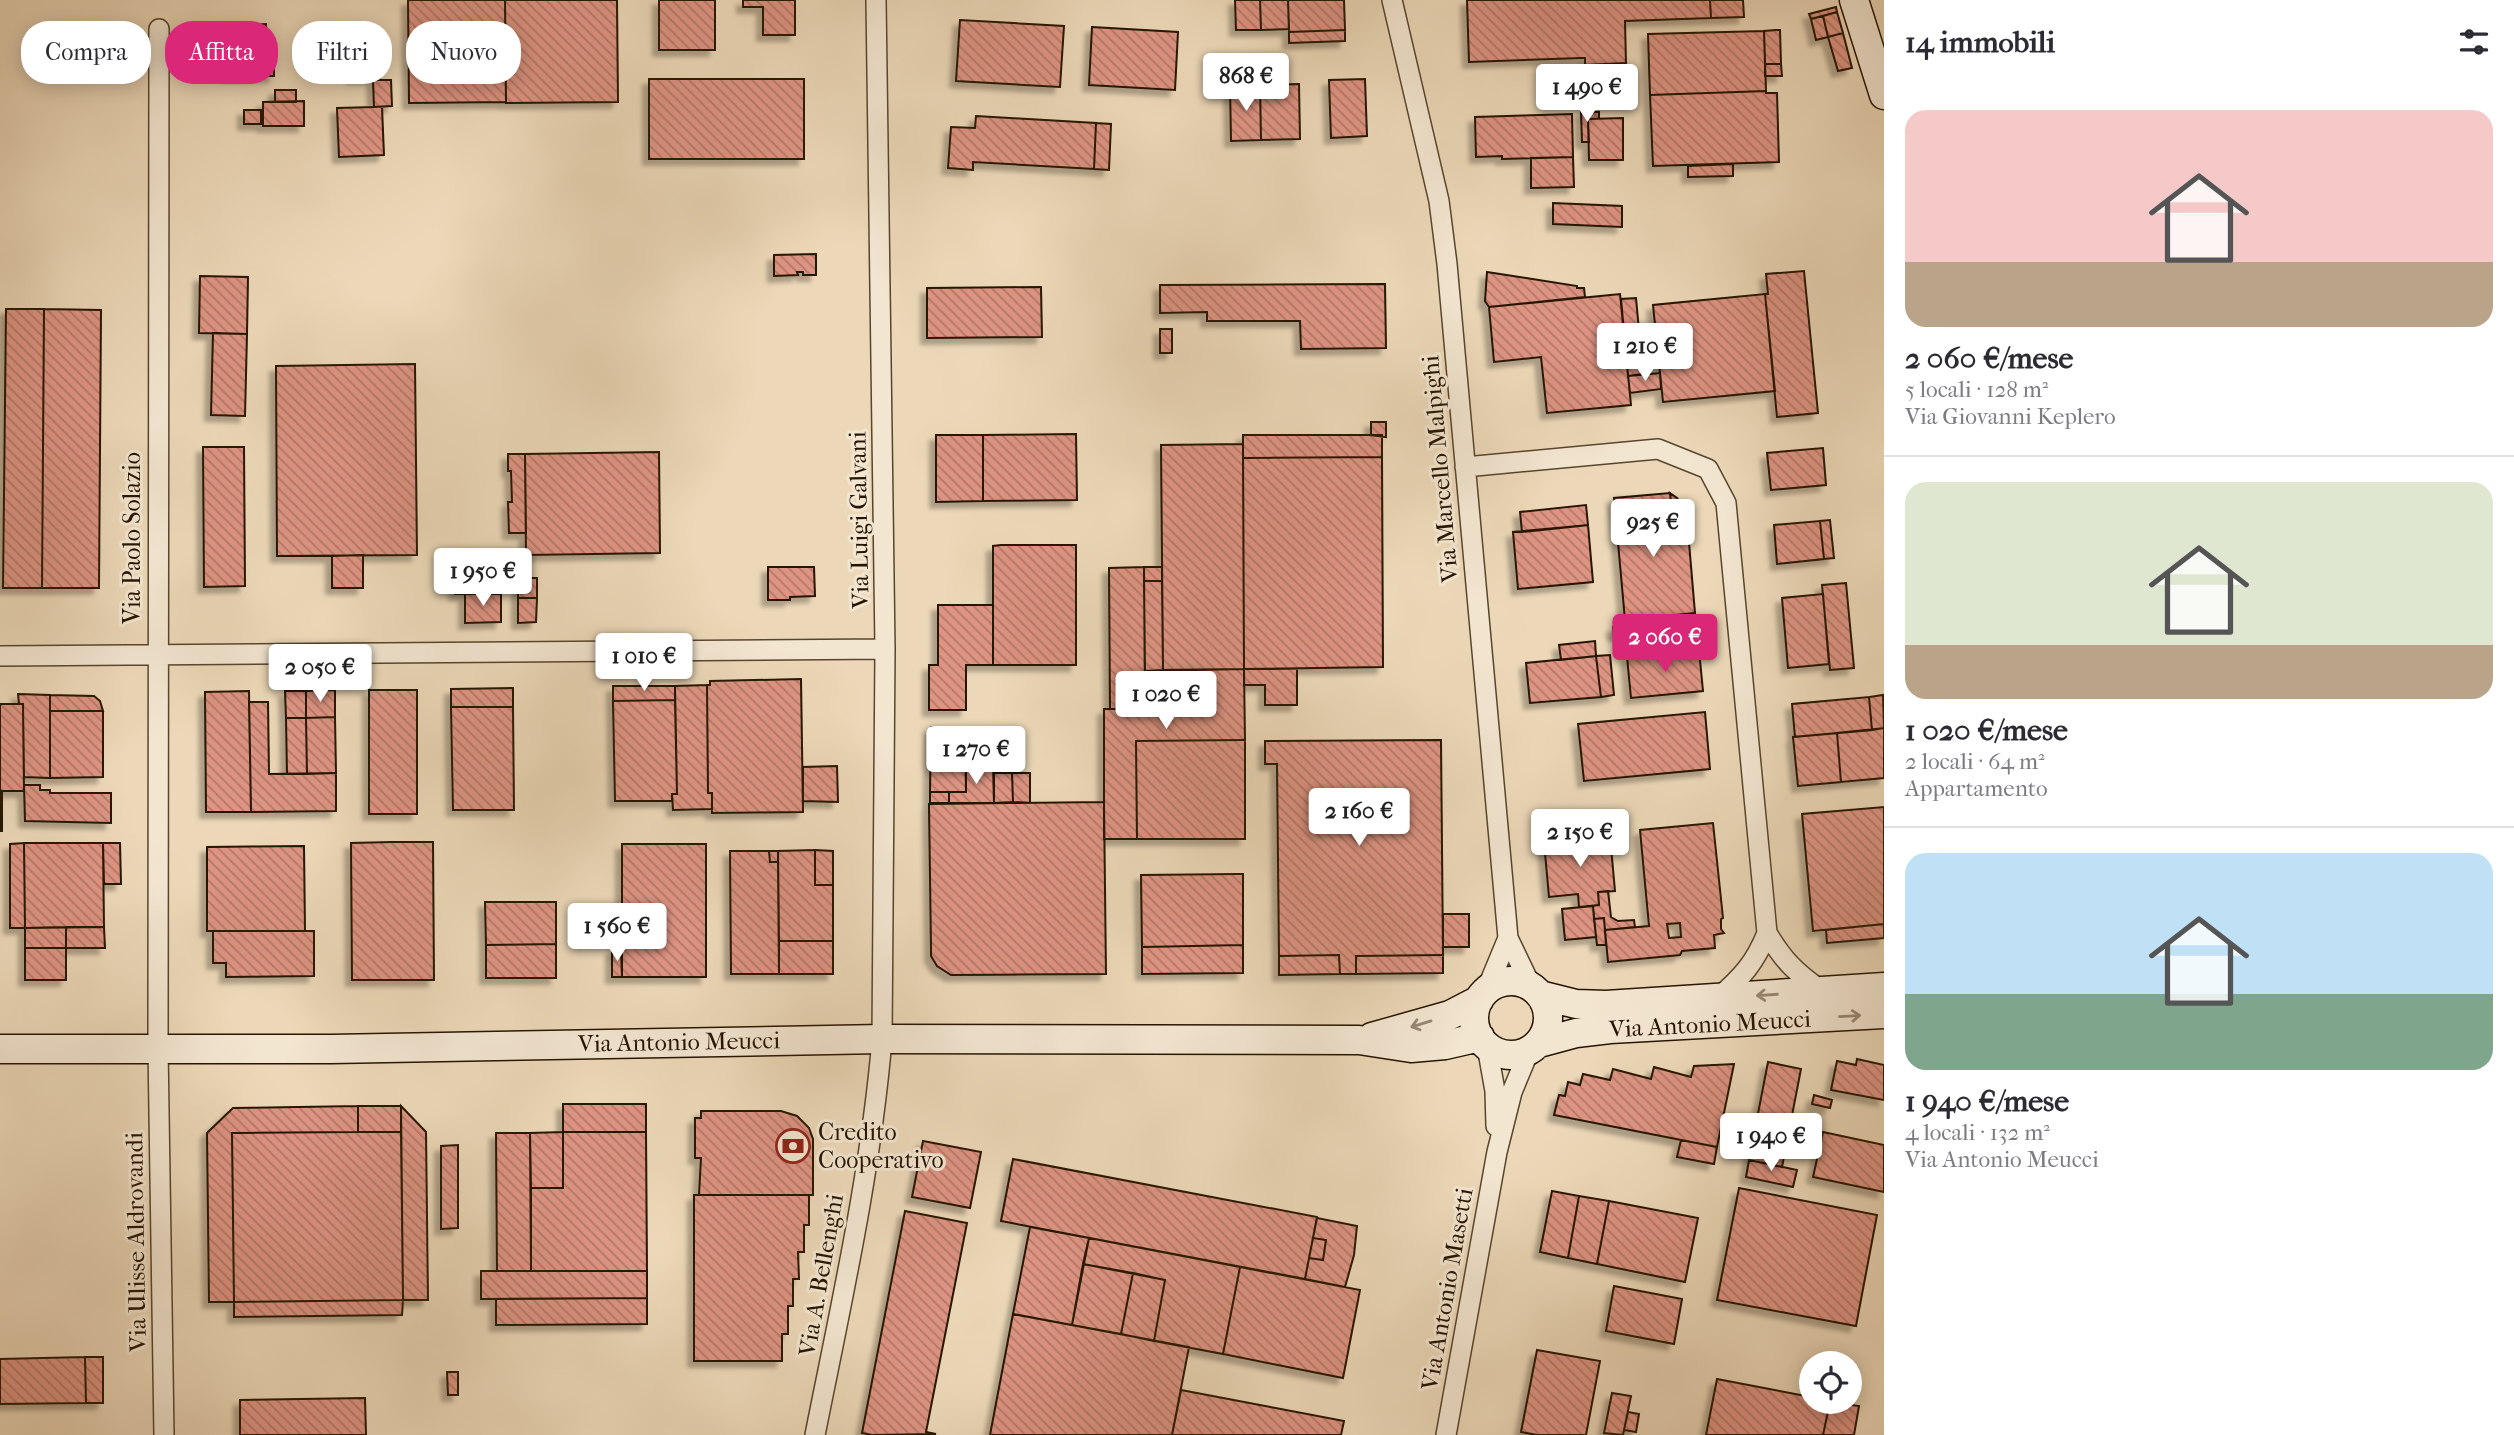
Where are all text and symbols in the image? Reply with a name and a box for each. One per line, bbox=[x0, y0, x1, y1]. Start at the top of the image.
chip: Compra bbox=[21, 21, 151, 84]
chip: Affitta bbox=[165, 21, 278, 84]
chip: Filtri bbox=[292, 21, 392, 84]
chip: Nuovo bbox=[406, 21, 521, 84]
icon: filters bbox=[2455, 23, 2493, 61]
text: 14 immobili bbox=[1905, 25, 2055, 60]
pin: 868 € bbox=[1197, 54, 1295, 113]
text: 868 € bbox=[1219, 62, 1273, 89]
pin: 1 490 € bbox=[1522, 64, 1652, 124]
text: 1 490 € bbox=[1552, 73, 1622, 100]
icon: home bbox=[2136, 155, 2262, 281]
pin: 1 210 € bbox=[1580, 324, 1710, 383]
text: 1 210 € bbox=[1613, 332, 1677, 359]
text: 2 060 €/mese bbox=[1905, 341, 2073, 376]
street label: Via Marcello Malpighi bbox=[1416, 354, 1464, 585]
text: 5 locali · 128 m² bbox=[1905, 376, 2048, 403]
text: Via Giovanni Keplero bbox=[1905, 403, 2116, 430]
street label: Via Luigi Galvani bbox=[843, 431, 875, 610]
street label: Via Paolo Solazio bbox=[118, 452, 146, 625]
pin: 925 € bbox=[1604, 500, 1702, 559]
text: 925 € bbox=[1627, 508, 1679, 535]
icon: home bbox=[2136, 527, 2262, 653]
pin: 1 950 € bbox=[418, 548, 548, 608]
text: 1 950 € bbox=[450, 557, 516, 584]
pin: 2 060 € bbox=[1600, 614, 1730, 674]
text: 2 060 € bbox=[1628, 623, 1702, 650]
pin: 1 010 € bbox=[579, 634, 709, 693]
text: 1 010 € bbox=[611, 642, 677, 669]
pin: 2 050 € bbox=[255, 644, 385, 704]
text: 2 050 € bbox=[285, 653, 355, 680]
pin: 1 020 € bbox=[1101, 672, 1231, 731]
text: 1 020 € bbox=[1132, 680, 1200, 707]
text: 1 020 €/mese bbox=[1905, 713, 2068, 748]
pin: 1 270 € bbox=[911, 726, 1041, 786]
text: 1 270 € bbox=[942, 735, 1010, 762]
text: 2 locali · 64 m² bbox=[1905, 748, 2045, 775]
text: Appartamento bbox=[1905, 775, 2048, 802]
pin: 2 160 € bbox=[1294, 788, 1424, 848]
text: 2 160 € bbox=[1325, 797, 1393, 824]
pin: 2 150 € bbox=[1515, 810, 1645, 869]
text: 2 150 € bbox=[1547, 818, 1613, 845]
icon: home bbox=[2136, 898, 2262, 1024]
pin: 1 560 € bbox=[552, 904, 682, 963]
text: 1 560 € bbox=[584, 912, 650, 939]
one-way arrow bbox=[1756, 989, 1779, 1002]
street label: Via Antonio Meucci bbox=[1607, 1005, 1812, 1043]
one-way arrow bbox=[1838, 1009, 1861, 1022]
one-way arrow bbox=[1410, 1019, 1432, 1032]
street label: Via Antonio Meucci bbox=[577, 1026, 780, 1058]
text: 1 940 €/mese bbox=[1905, 1084, 2069, 1119]
pin: 1 940 € bbox=[1706, 1114, 1836, 1173]
place label: Credito Cooperativo bbox=[818, 1118, 944, 1174]
text: 4 locali · 132 m² bbox=[1905, 1119, 2050, 1146]
text: 1 940 € bbox=[1736, 1122, 1806, 1149]
bank icon: Credito Cooperativo bbox=[774, 1127, 812, 1165]
street label: Via Ulisse Aldrovandi bbox=[120, 1132, 152, 1353]
text: Via Antonio Meucci bbox=[1905, 1146, 2099, 1173]
street label: Via Antonio Masetti bbox=[1415, 1186, 1479, 1393]
street label: Via A. Bellenghi bbox=[793, 1192, 849, 1359]
map controls bbox=[1799, 1351, 1862, 1414]
button: locate bbox=[1799, 1351, 1862, 1414]

